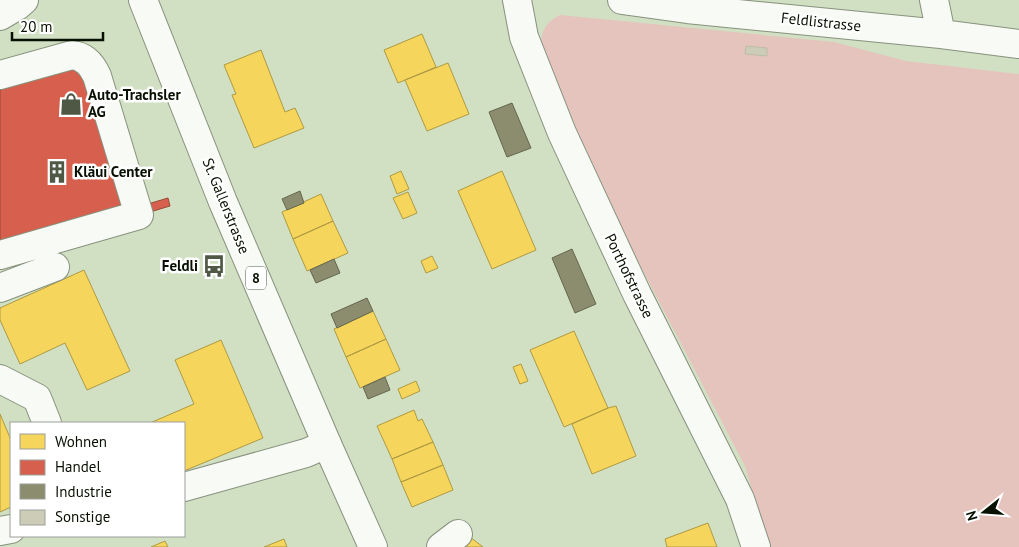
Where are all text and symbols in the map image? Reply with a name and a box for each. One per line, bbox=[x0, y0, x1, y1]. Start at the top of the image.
street label: Feldlistrasse bbox=[780, 8, 862, 35]
scale bar bbox=[12, 10, 104, 42]
text: 20 m bbox=[20, 17, 53, 36]
place label: Auto-Trachsler AG bbox=[88, 85, 181, 121]
shop icon: Auto-Trachsler AG bbox=[58, 91, 84, 117]
street label: St. Gallerstrasse bbox=[199, 155, 254, 256]
building icon: Kläui Center bbox=[44, 159, 70, 185]
place label: Kläui Center bbox=[74, 162, 153, 181]
street label: Porthofstrasse bbox=[601, 230, 658, 321]
bus stop icon: Feldli bbox=[201, 253, 227, 279]
place label: Feldli bbox=[162, 256, 198, 275]
road number: 8 bbox=[246, 266, 266, 290]
legend bbox=[10, 422, 185, 537]
text: Wohnen bbox=[55, 432, 107, 451]
text: Handel bbox=[55, 457, 101, 476]
text: Industrie bbox=[55, 482, 112, 501]
north arrow bbox=[959, 487, 1009, 537]
text: Sonstige bbox=[55, 507, 110, 526]
text: N bbox=[962, 509, 982, 523]

